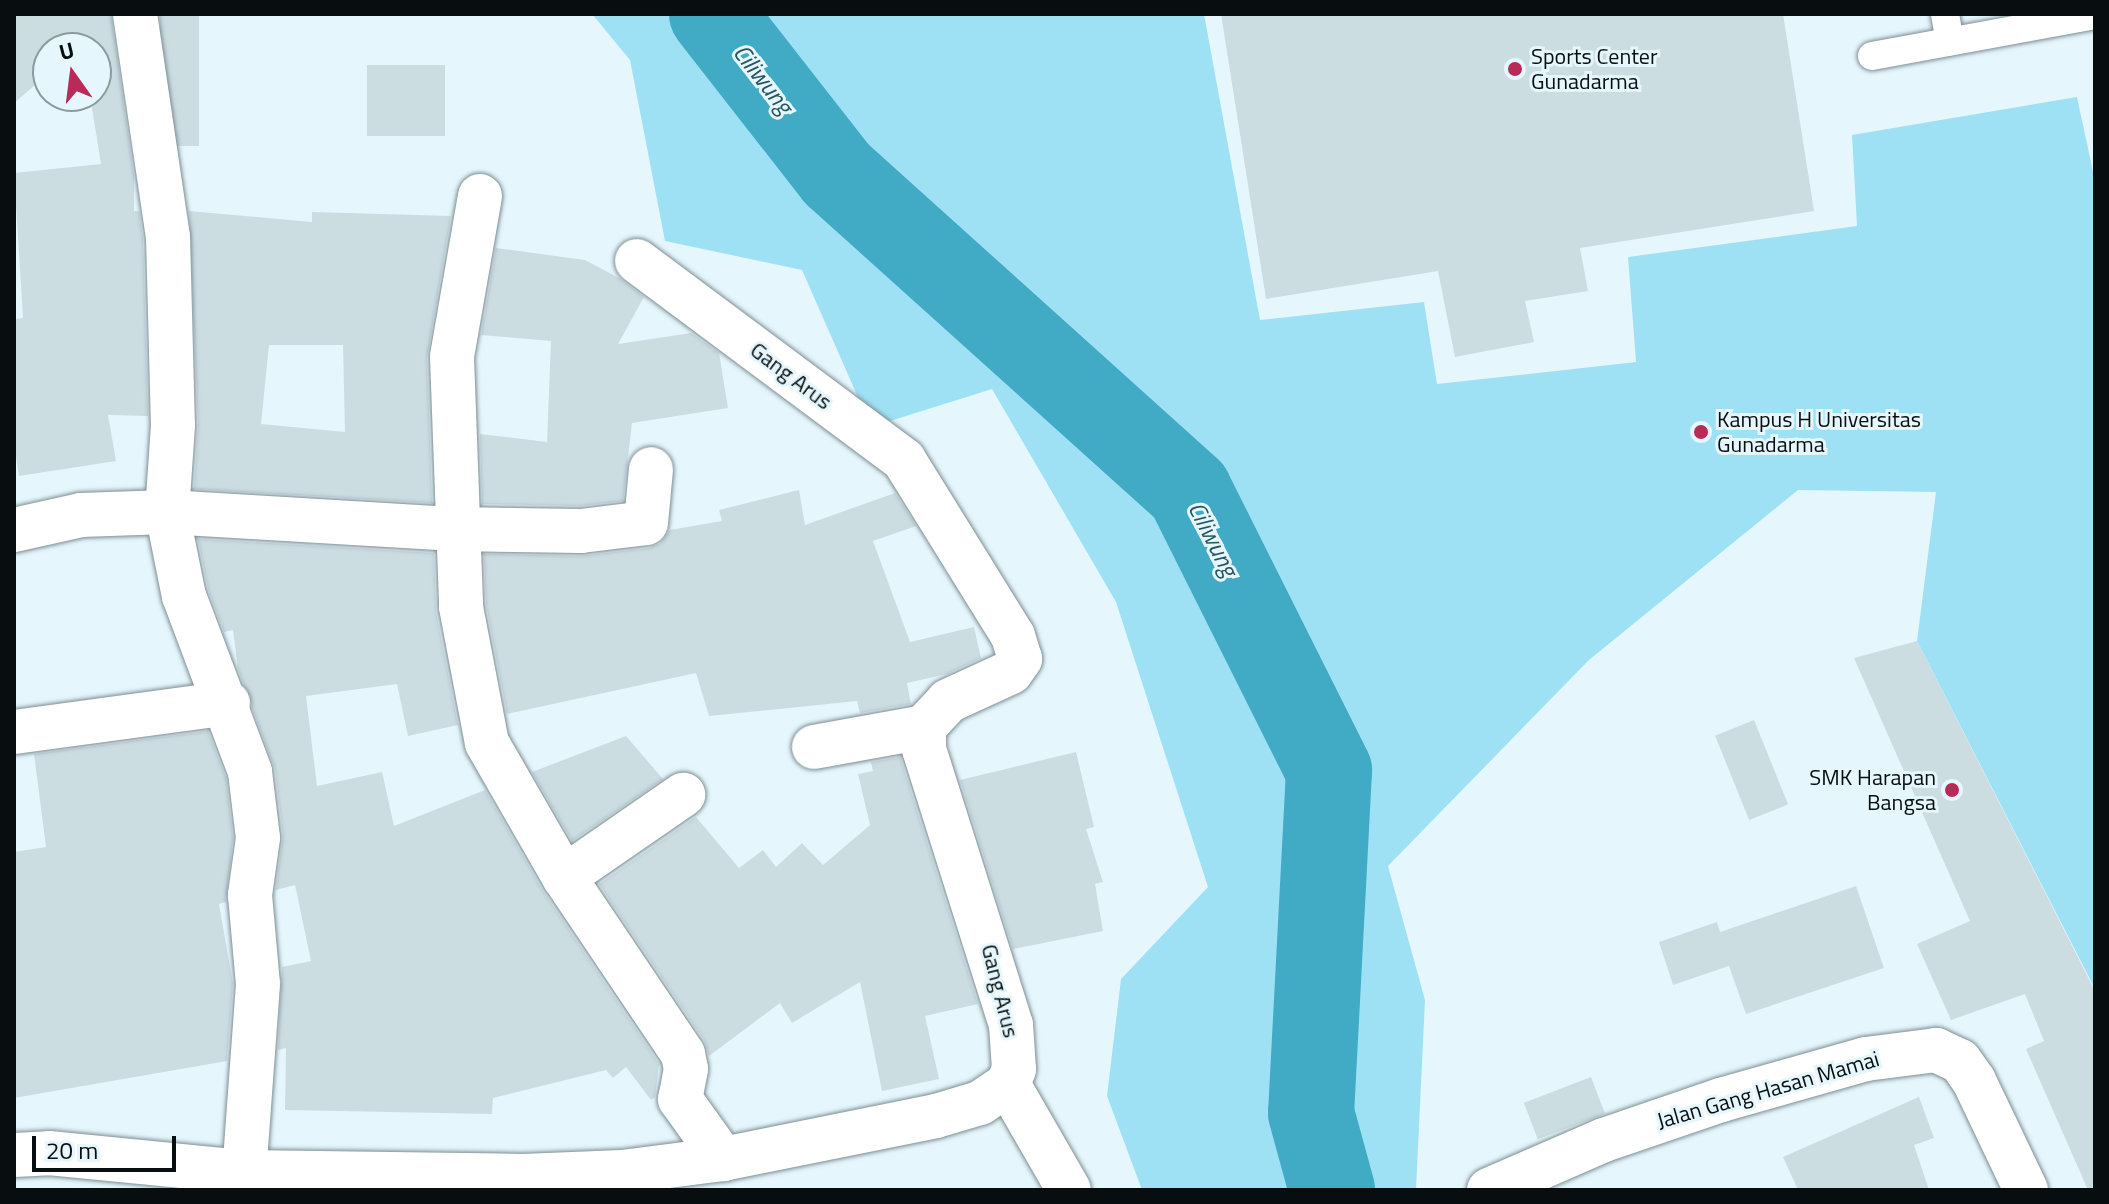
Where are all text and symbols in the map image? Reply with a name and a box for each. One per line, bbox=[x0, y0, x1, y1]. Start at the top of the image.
north arrow bbox=[32, 32, 112, 112]
text: U bbox=[56, 32, 78, 69]
water label: Ciliwung bbox=[727, 39, 799, 119]
place label: Sports Center Gunadarma bbox=[1531, 43, 1658, 94]
marker: Sports Center Gunadarma bbox=[1506, 60, 1524, 78]
street label: Gang Arus bbox=[745, 337, 837, 415]
place label: Kampus H Universitas Gunadarma bbox=[1717, 406, 1921, 458]
marker: Kampus H Universitas Gunadarma bbox=[1692, 423, 1710, 441]
water label: Ciliwung bbox=[1182, 497, 1244, 581]
place label: SMK Harapan Bangsa bbox=[1809, 764, 1936, 816]
marker: SMK Harapan Bangsa bbox=[1943, 781, 1961, 799]
street label: Gang Arus bbox=[976, 942, 1024, 1040]
street label: Jalan Gang Hasan Mamai bbox=[1654, 1046, 1882, 1134]
scale bar bbox=[36, 1120, 180, 1170]
text: 20 m bbox=[46, 1132, 98, 1168]

